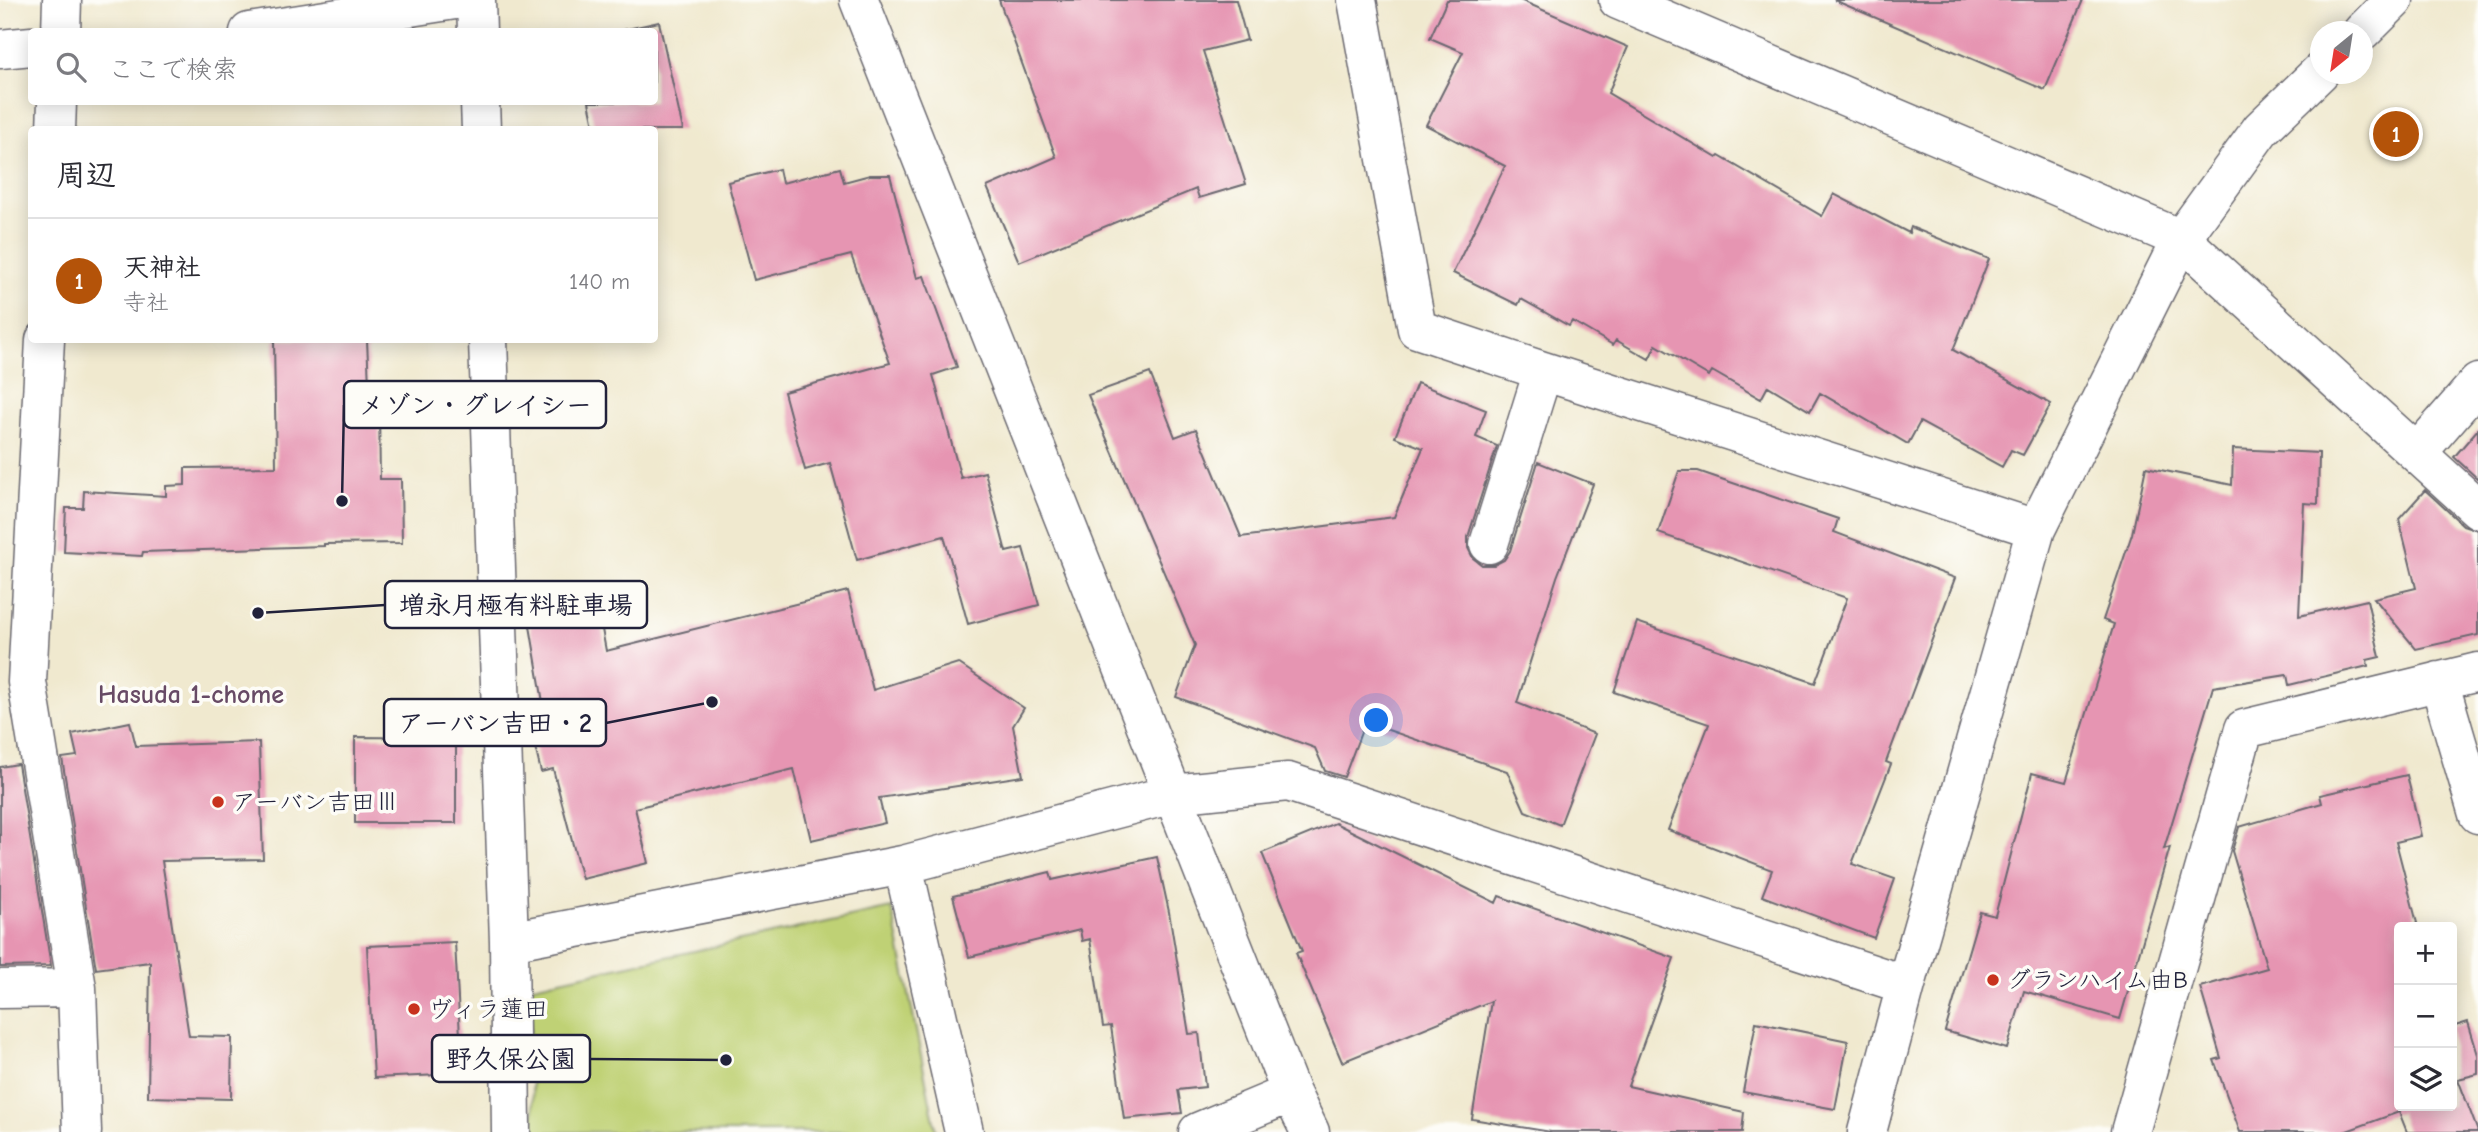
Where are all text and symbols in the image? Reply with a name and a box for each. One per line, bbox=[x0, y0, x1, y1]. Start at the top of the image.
north arrow bbox=[2310, 21, 2373, 84]
search box bbox=[28, 28, 658, 105]
icon: search bbox=[52, 48, 90, 86]
text: ここで検索 bbox=[108, 55, 238, 85]
pin: 1 bbox=[2373, 108, 2419, 160]
text: 周辺 bbox=[56, 158, 116, 193]
text: 天神社 bbox=[123, 253, 201, 283]
text: 1 bbox=[74, 268, 84, 295]
text: 140 m bbox=[569, 268, 630, 295]
text: 寺社 bbox=[123, 289, 169, 316]
callout: メゾン・グレイシー bbox=[344, 381, 606, 428]
text: メゾン・グレイシー bbox=[358, 391, 592, 421]
callout: 増永月極有料駐車場 bbox=[385, 581, 647, 628]
text: 増永月極有料駐車場 bbox=[399, 591, 633, 621]
district label: Hasuda 1-chome bbox=[98, 680, 284, 710]
callout: アーバン吉田・2 bbox=[384, 699, 606, 746]
your location bbox=[1359, 703, 1393, 737]
text: アーバン吉田・2 bbox=[398, 709, 592, 739]
place label: アーバン吉田Ⅲ bbox=[232, 788, 399, 816]
marker: アーバン吉田Ⅲ bbox=[210, 794, 226, 810]
map controls bbox=[2394, 922, 2457, 1111]
button: + bbox=[2394, 922, 2457, 985]
place label: グランハイム由B bbox=[2007, 966, 2188, 994]
marker: グランハイム由B bbox=[1985, 972, 2001, 988]
button: − bbox=[2394, 985, 2457, 1048]
place label: ヴィラ蓮田 bbox=[428, 995, 548, 1023]
marker: ヴィラ蓮田 bbox=[406, 1001, 422, 1017]
callout: 野久保公園 bbox=[432, 1035, 590, 1082]
text: 野久保公園 bbox=[446, 1045, 576, 1075]
button: layers bbox=[2394, 1048, 2457, 1111]

